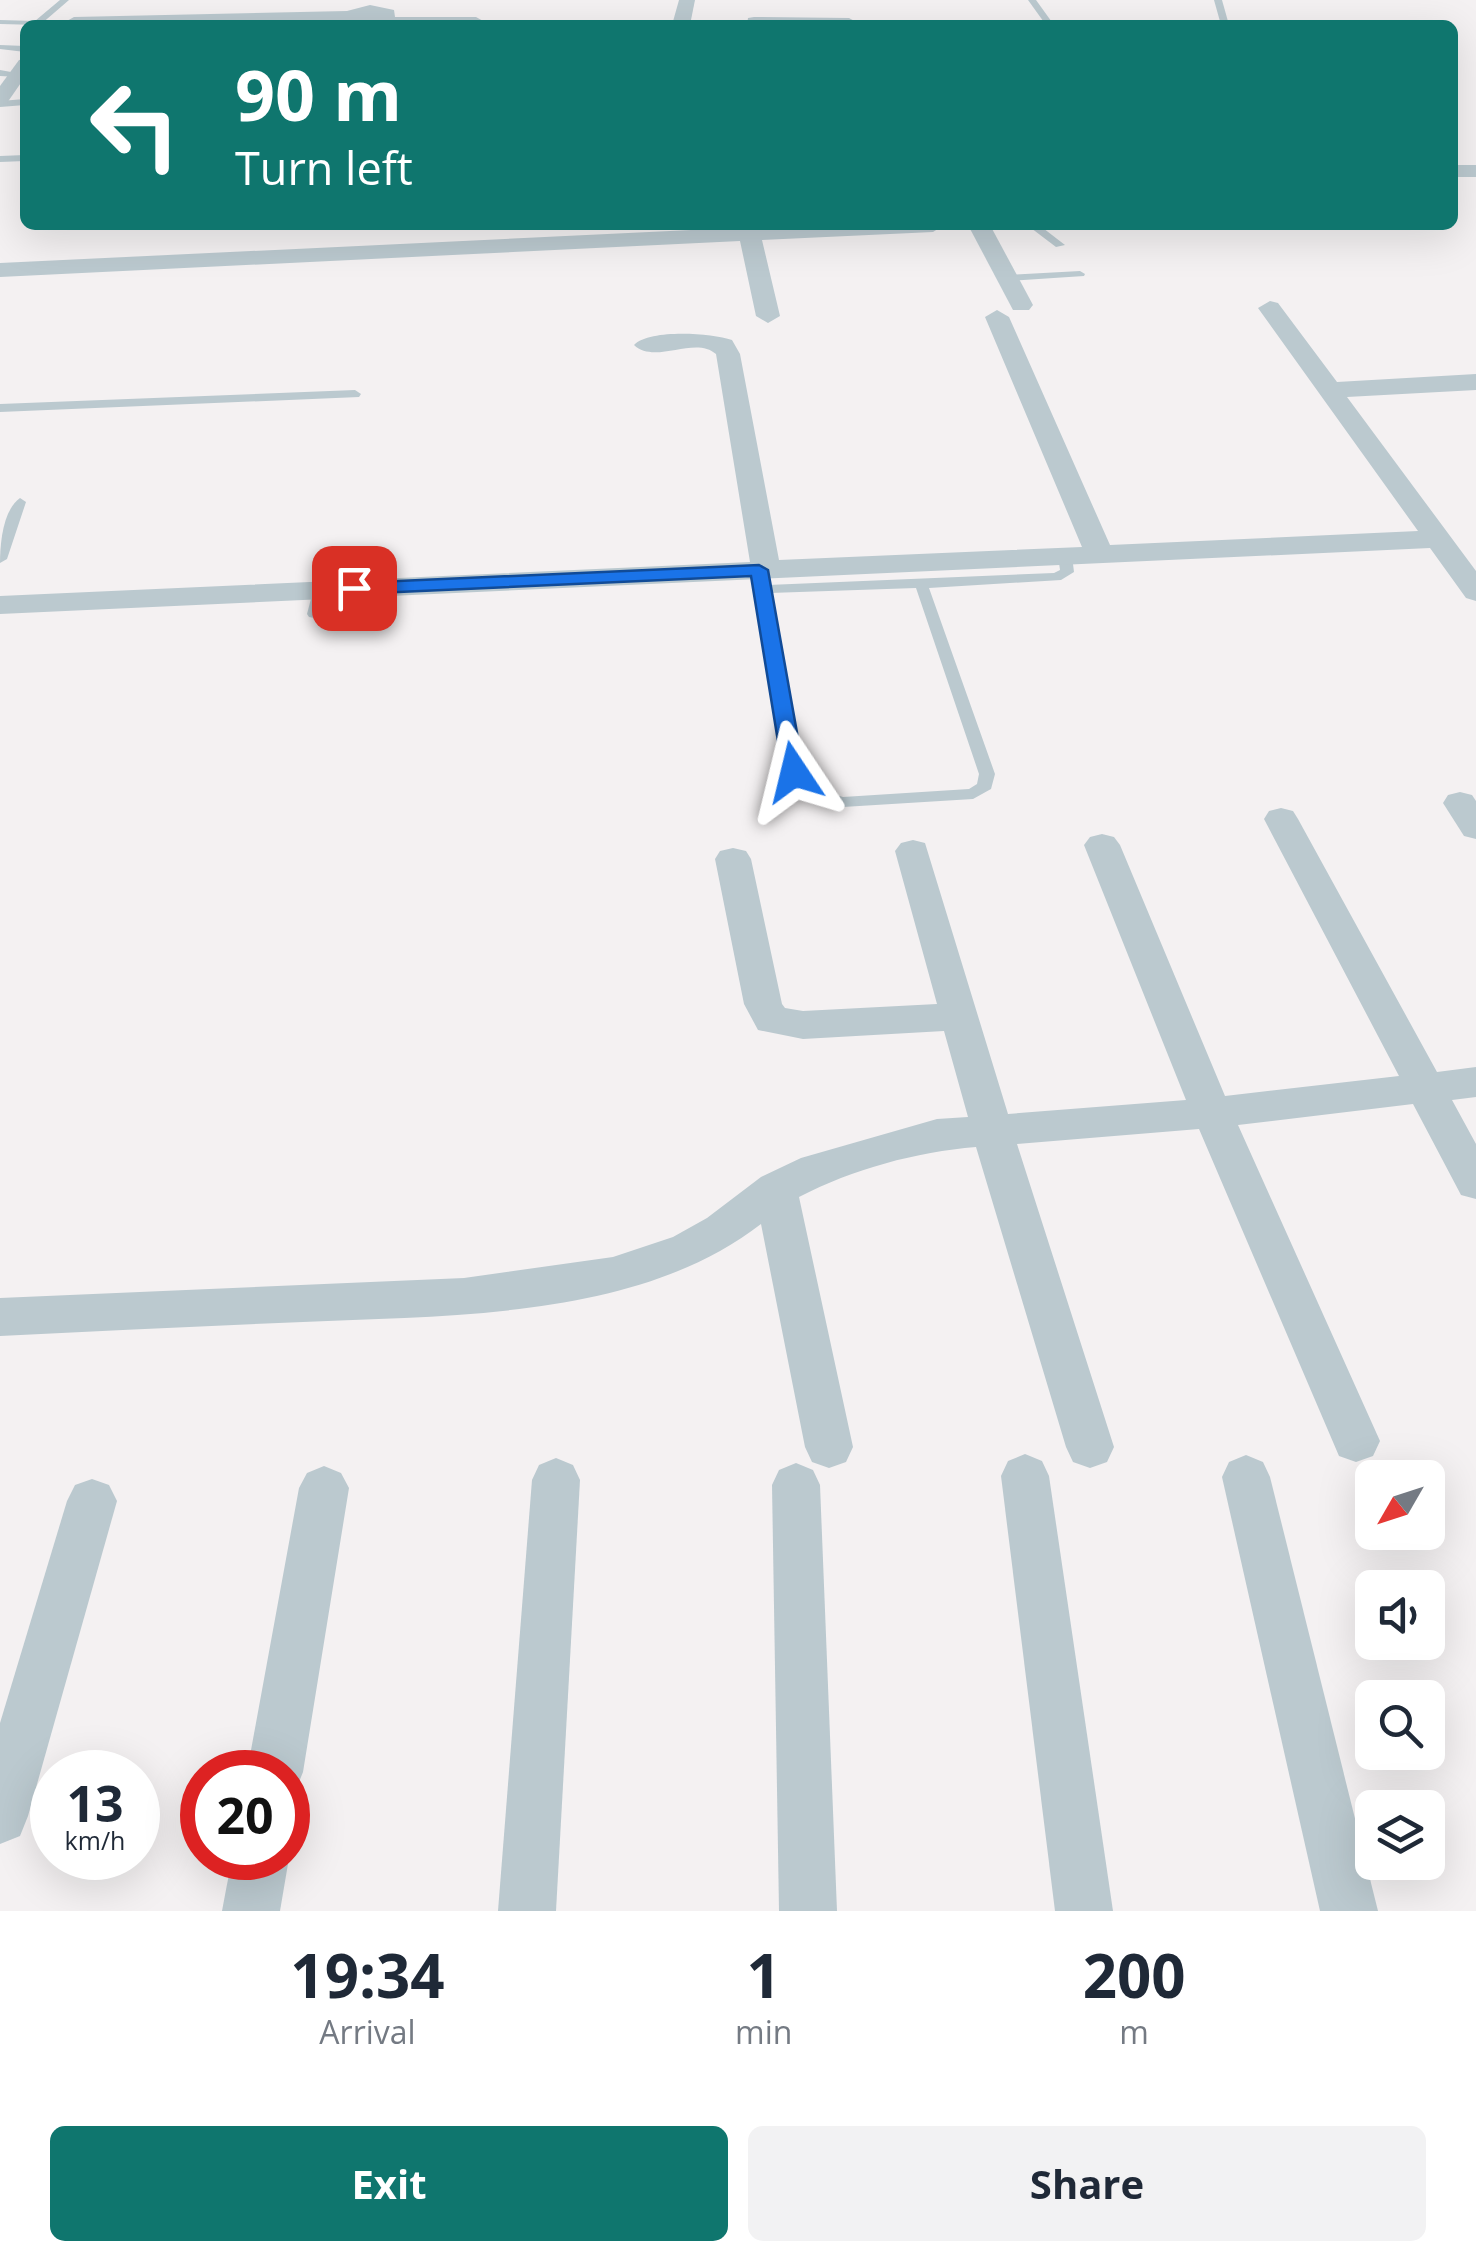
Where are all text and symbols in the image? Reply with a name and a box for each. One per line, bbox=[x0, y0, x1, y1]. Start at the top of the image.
text: 90 m bbox=[235, 46, 402, 142]
icon: left bbox=[70, 60, 200, 190]
text: Turn left bbox=[235, 137, 413, 198]
pin bbox=[312, 546, 397, 631]
icon: arrive bbox=[327, 561, 382, 616]
position arrow bbox=[742, 720, 846, 824]
north arrow bbox=[1355, 1460, 1445, 1550]
map controls bbox=[1355, 1460, 1445, 1880]
button: sound bbox=[1355, 1570, 1445, 1660]
button: search bbox=[1355, 1680, 1445, 1770]
speed limit sign: 20 bbox=[180, 1750, 310, 1880]
text: 13 bbox=[66, 1769, 124, 1837]
button: layers bbox=[1355, 1790, 1445, 1880]
text: km/h bbox=[65, 1823, 125, 1857]
text: 19:34 bbox=[290, 1934, 445, 2016]
text: 1 bbox=[747, 1934, 781, 2016]
text: 200 bbox=[1083, 1934, 1186, 2016]
text: Arrival bbox=[319, 2010, 416, 2053]
text: min bbox=[735, 2010, 792, 2053]
text: m bbox=[1119, 2010, 1149, 2053]
button: Exit bbox=[50, 2126, 728, 2241]
button: Share bbox=[748, 2126, 1426, 2241]

